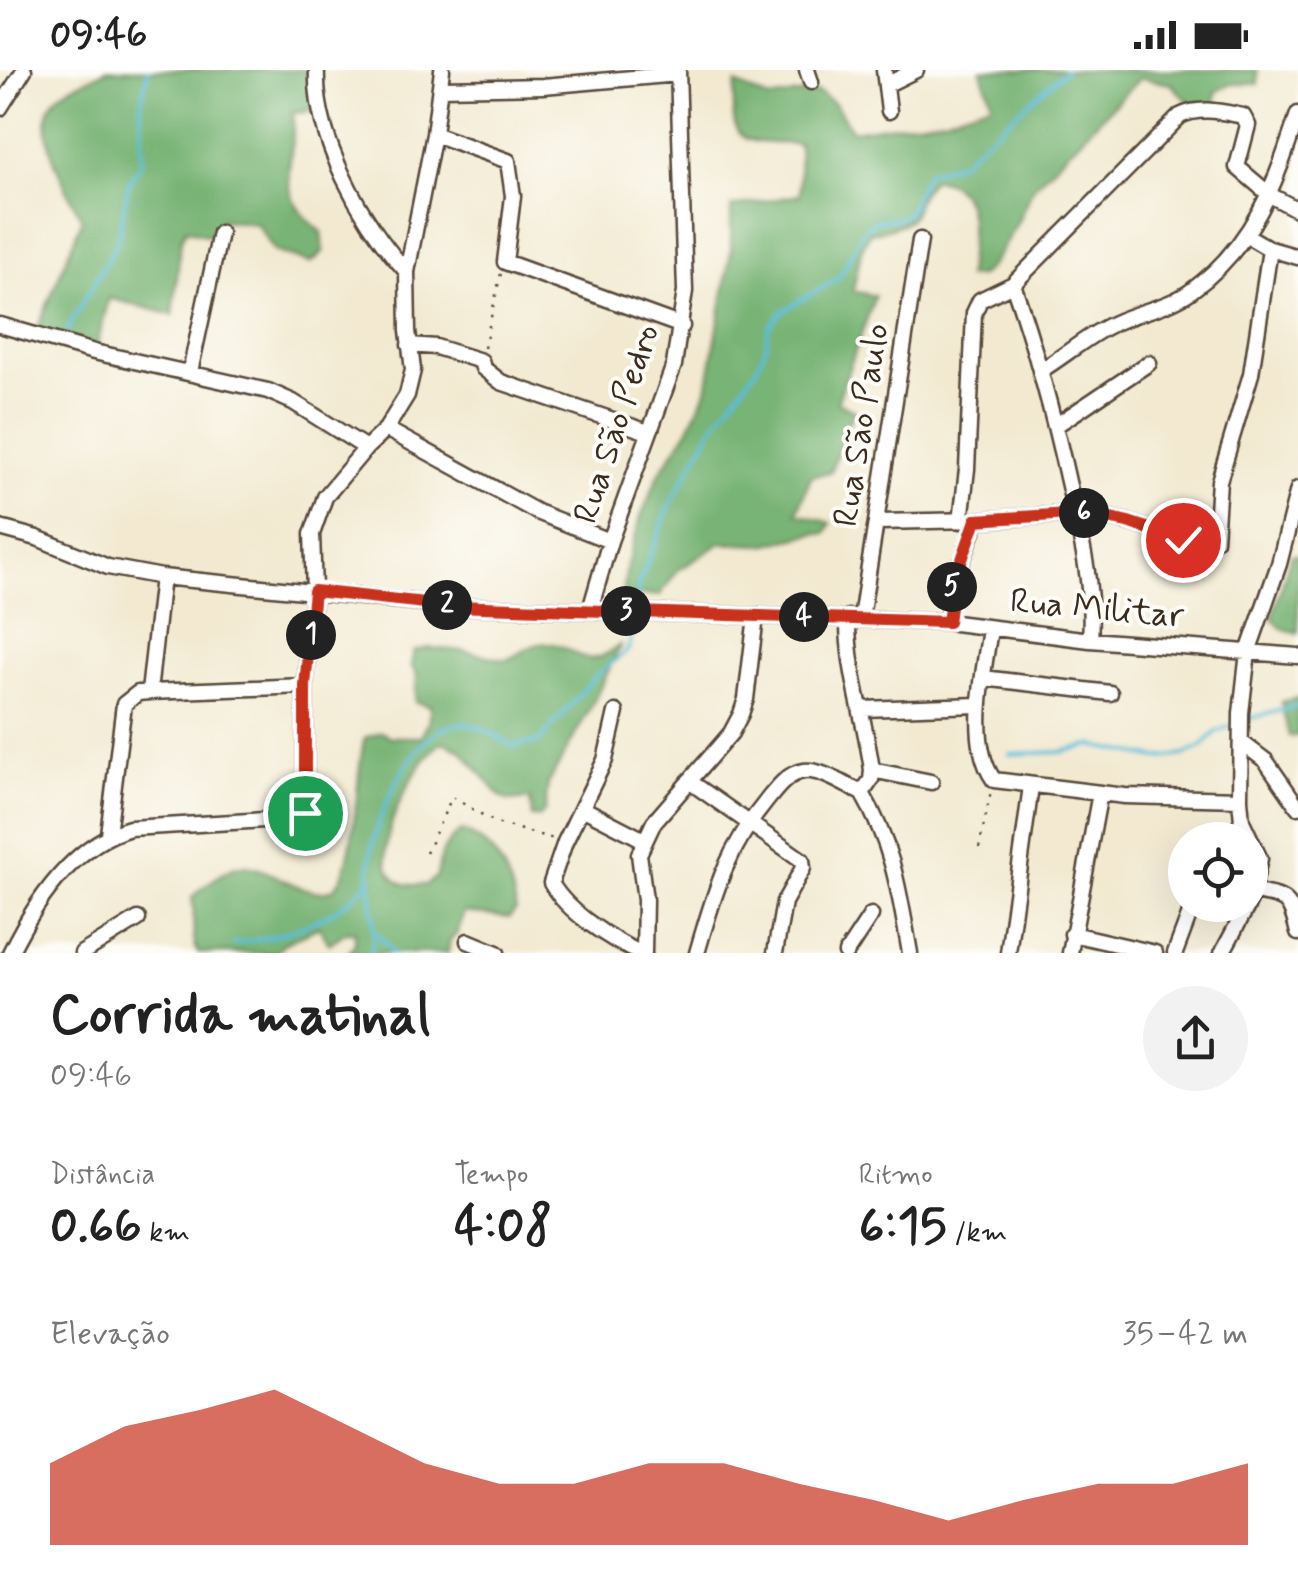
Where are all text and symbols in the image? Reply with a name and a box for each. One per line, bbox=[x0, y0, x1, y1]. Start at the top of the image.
text: 09:46 bbox=[50, 11, 147, 60]
street label: Rua São Pedro bbox=[563, 319, 671, 529]
street label: Rua São Paulo bbox=[823, 320, 901, 530]
pin: 6 bbox=[1059, 488, 1109, 538]
text: 6 bbox=[1077, 494, 1091, 531]
pin bbox=[1141, 498, 1226, 583]
icon: check bbox=[1156, 513, 1211, 568]
pin: 5 bbox=[927, 562, 977, 612]
text: 5 bbox=[944, 568, 960, 605]
street label: Rua Militar bbox=[1008, 578, 1186, 640]
pin: 2 bbox=[422, 580, 472, 630]
text: 2 bbox=[440, 586, 454, 623]
pin: 3 bbox=[601, 586, 651, 636]
text: 3 bbox=[620, 592, 632, 629]
pin: 4 bbox=[779, 592, 829, 642]
text: 4 bbox=[796, 598, 812, 635]
pin: 1 bbox=[286, 610, 336, 660]
text: 1 bbox=[305, 616, 317, 653]
pin bbox=[263, 771, 348, 856]
icon: arrive bbox=[278, 786, 333, 841]
map controls bbox=[1168, 822, 1268, 922]
button: locate bbox=[1168, 822, 1268, 922]
text: Corrida matinal bbox=[50, 981, 430, 1053]
button: share bbox=[1143, 986, 1248, 1091]
text: 09:46 bbox=[50, 1055, 132, 1097]
text: Distância bbox=[50, 1157, 155, 1194]
text: Tempo bbox=[454, 1157, 528, 1194]
text: Ritmo bbox=[859, 1157, 933, 1194]
text: 0.66 bbox=[50, 1194, 142, 1260]
text: 4:08 bbox=[454, 1194, 552, 1260]
text: 6:15 bbox=[859, 1194, 947, 1260]
text: km bbox=[142, 1215, 190, 1252]
text: /km bbox=[947, 1215, 1007, 1252]
text: Elevação bbox=[50, 1313, 170, 1355]
text: 35–42 m bbox=[1122, 1313, 1248, 1355]

